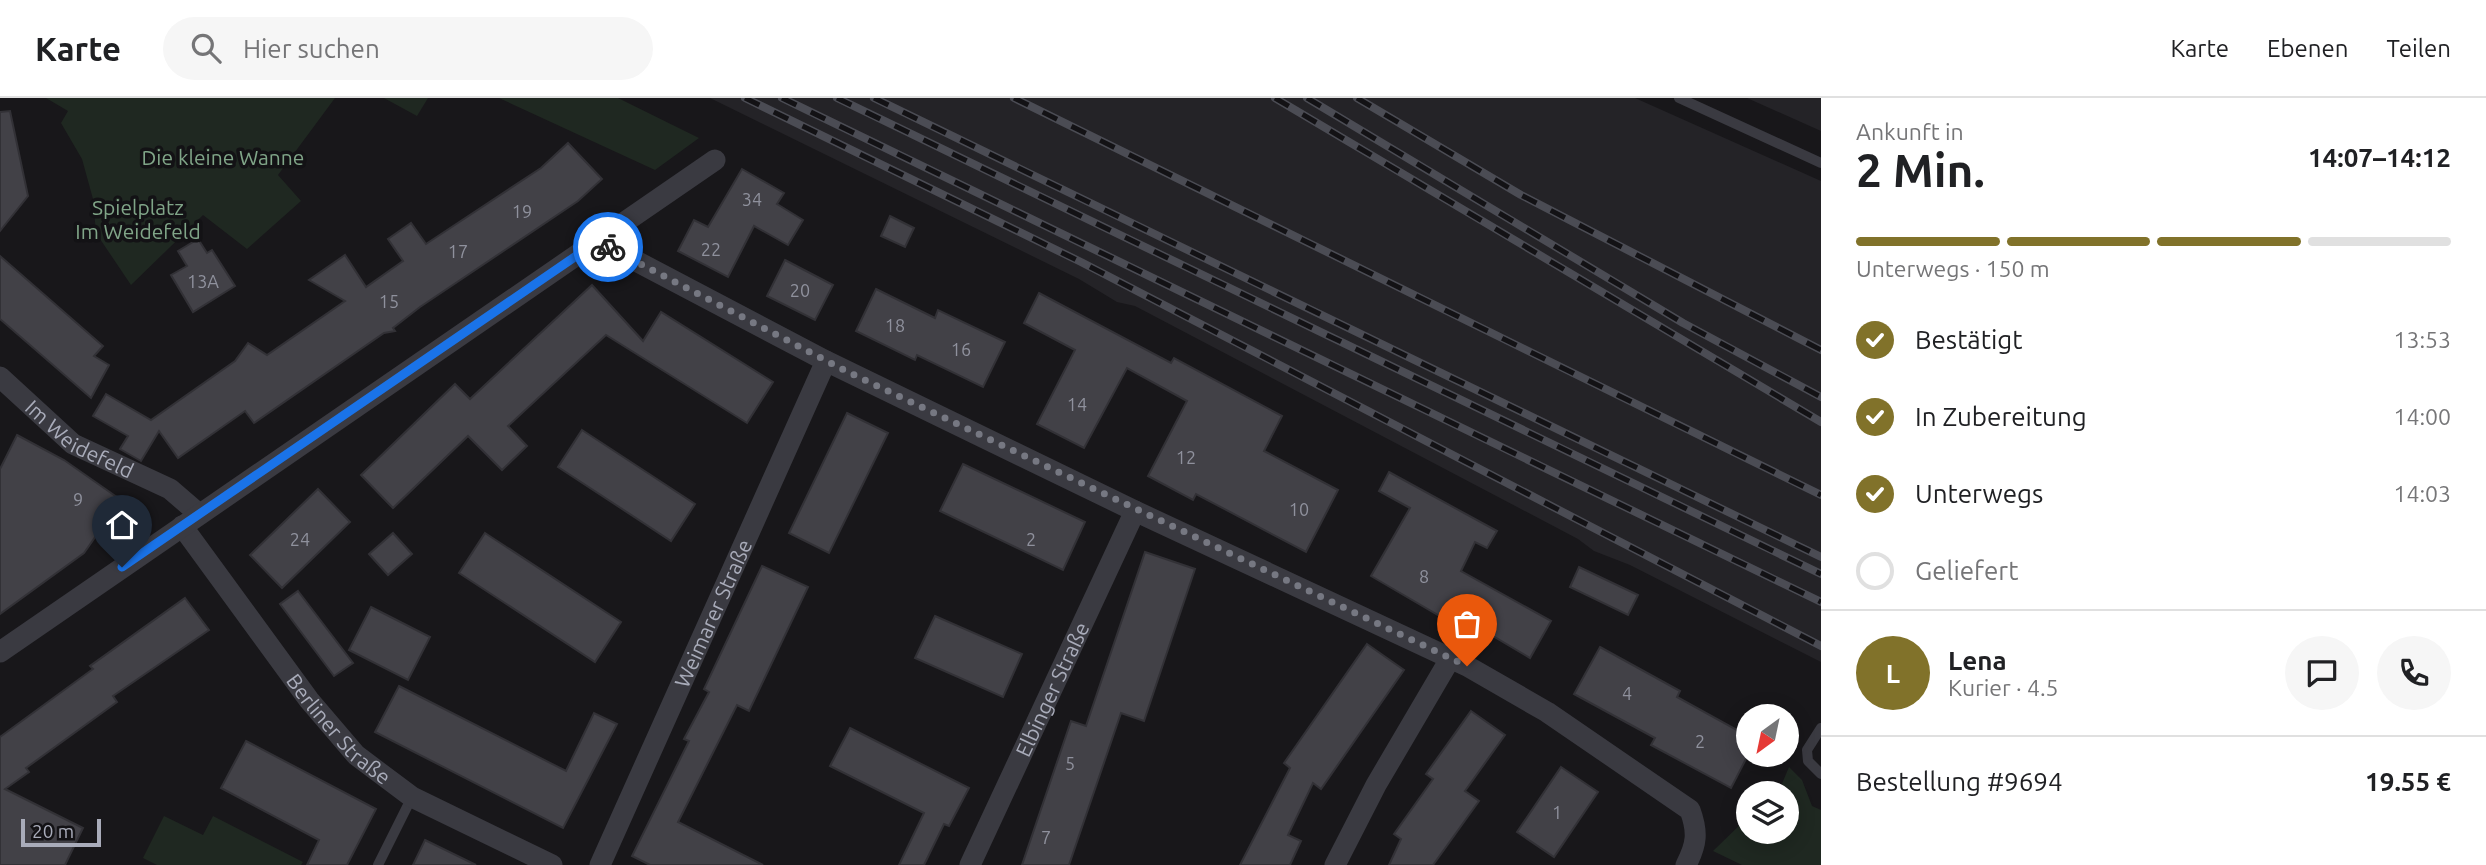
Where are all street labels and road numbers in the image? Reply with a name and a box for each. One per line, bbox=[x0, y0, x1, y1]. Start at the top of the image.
street label: Im Weidefeld bbox=[21, 395, 138, 483]
street label: Weimarer Straße bbox=[669, 536, 756, 691]
street label: Elbinger Straße bbox=[1010, 618, 1094, 760]
street label: Berliner Straße bbox=[282, 669, 395, 789]

